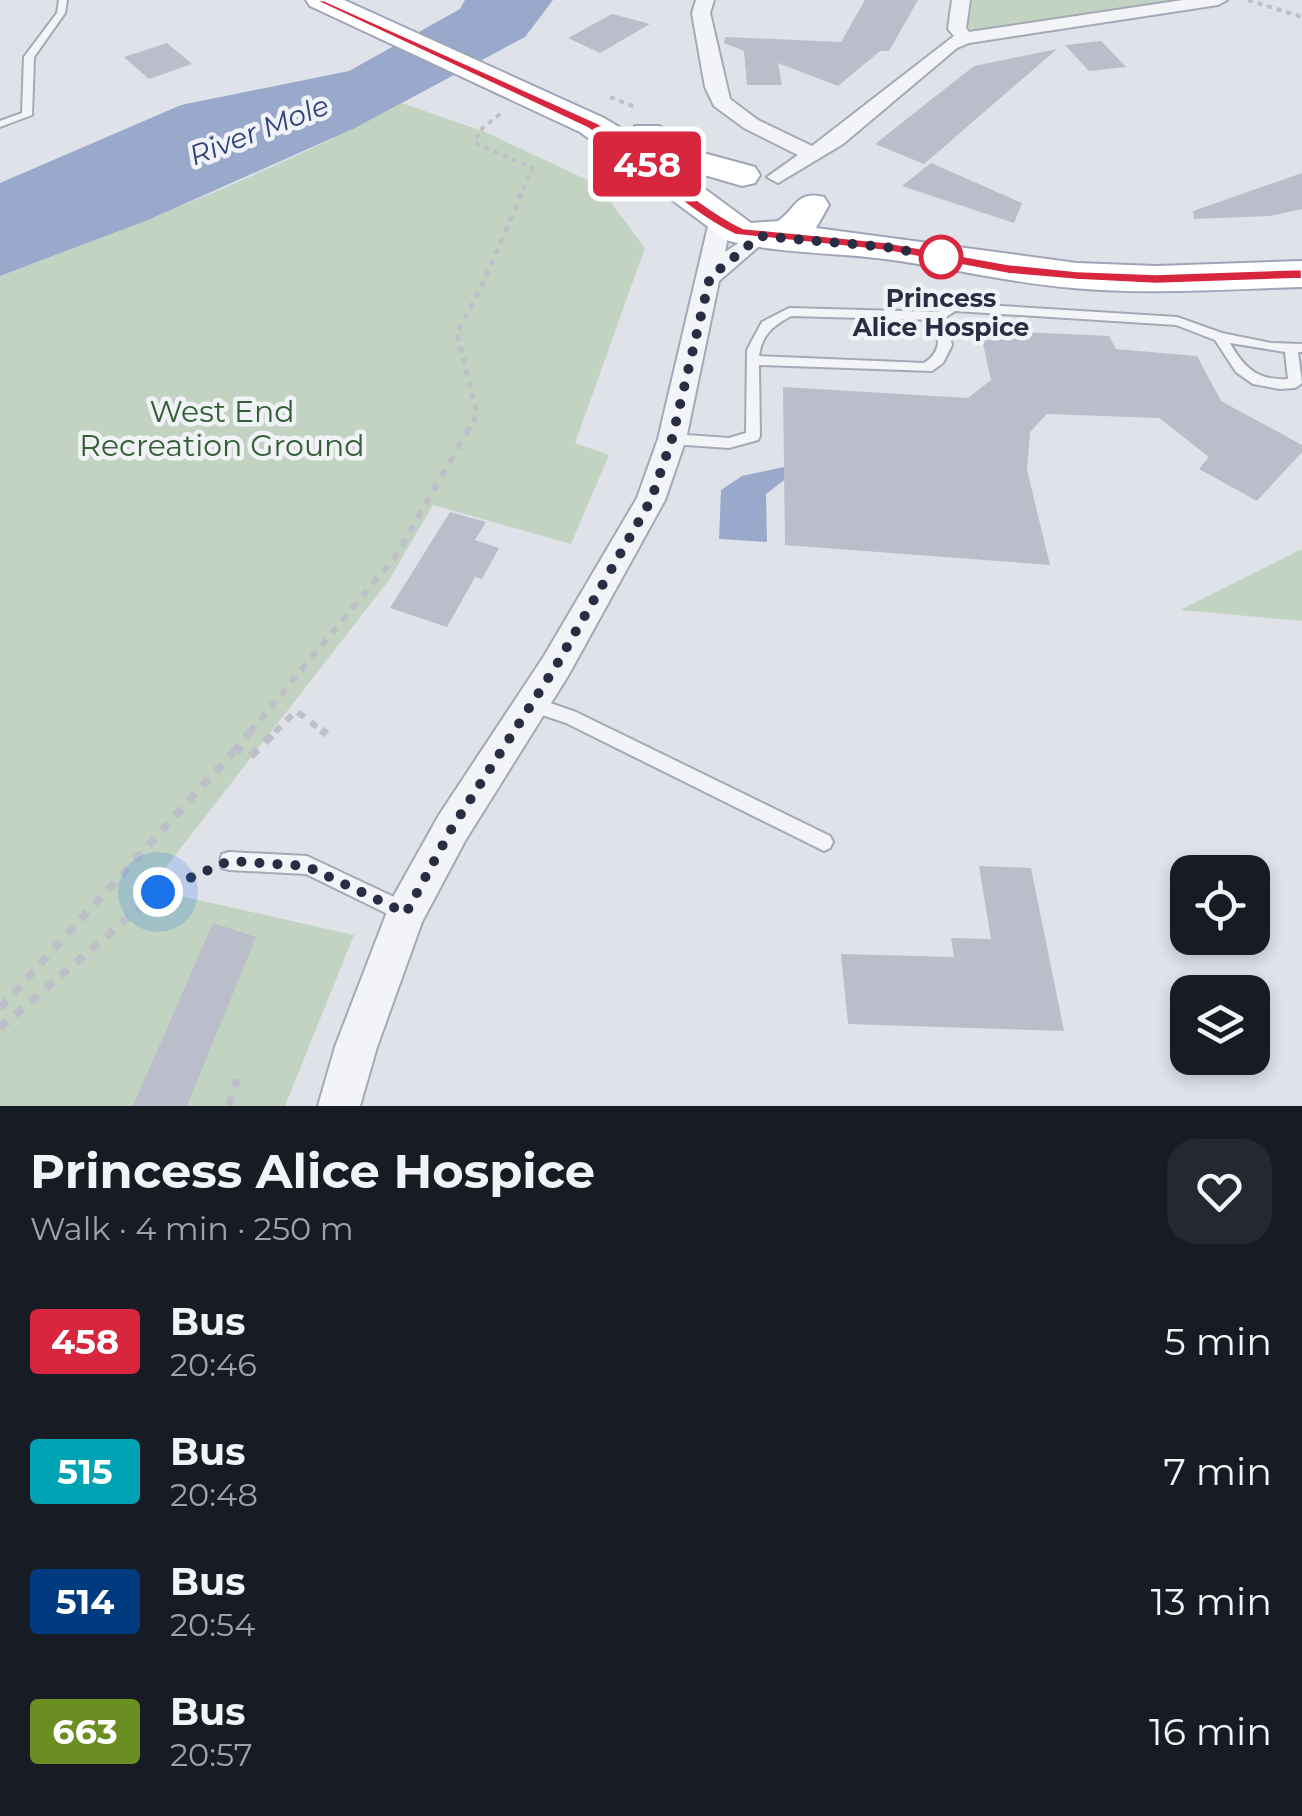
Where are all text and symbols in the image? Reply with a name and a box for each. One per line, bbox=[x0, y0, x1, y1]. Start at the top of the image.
water label: River Mole bbox=[184, 88, 334, 172]
line badge: 458 bbox=[590, 132, 704, 196]
text: 458 bbox=[613, 143, 681, 186]
marker: Princess Alice Hospice bbox=[920, 236, 962, 278]
place label: Princess Alice Hospice bbox=[852, 283, 1029, 342]
park label: West End Recreation Ground bbox=[79, 393, 365, 464]
map controls bbox=[1170, 855, 1270, 1075]
button: locate bbox=[1170, 855, 1270, 955]
your location bbox=[133, 867, 183, 917]
button: layers bbox=[1170, 975, 1270, 1075]
button: heart bbox=[1167, 1139, 1272, 1244]
text: Princess Alice Hospice bbox=[30, 1142, 595, 1200]
text: Walk · 4 min · 250 m bbox=[30, 1209, 354, 1248]
text: Bus bbox=[170, 1298, 245, 1345]
text: 5 min bbox=[1164, 1318, 1272, 1365]
text: 458 bbox=[51, 1320, 119, 1363]
text: 20:46 bbox=[170, 1345, 257, 1384]
text: Bus bbox=[170, 1428, 245, 1475]
text: 7 min bbox=[1163, 1448, 1272, 1495]
text: 515 bbox=[57, 1450, 113, 1493]
text: 20:48 bbox=[170, 1475, 258, 1514]
text: Bus bbox=[170, 1558, 245, 1605]
text: 13 min bbox=[1151, 1578, 1272, 1625]
text: 514 bbox=[56, 1580, 114, 1623]
text: 20:54 bbox=[170, 1605, 255, 1644]
text: Bus bbox=[170, 1688, 245, 1735]
text: 16 min bbox=[1149, 1708, 1272, 1755]
text: 663 bbox=[52, 1710, 118, 1753]
text: 20:57 bbox=[170, 1735, 253, 1774]

